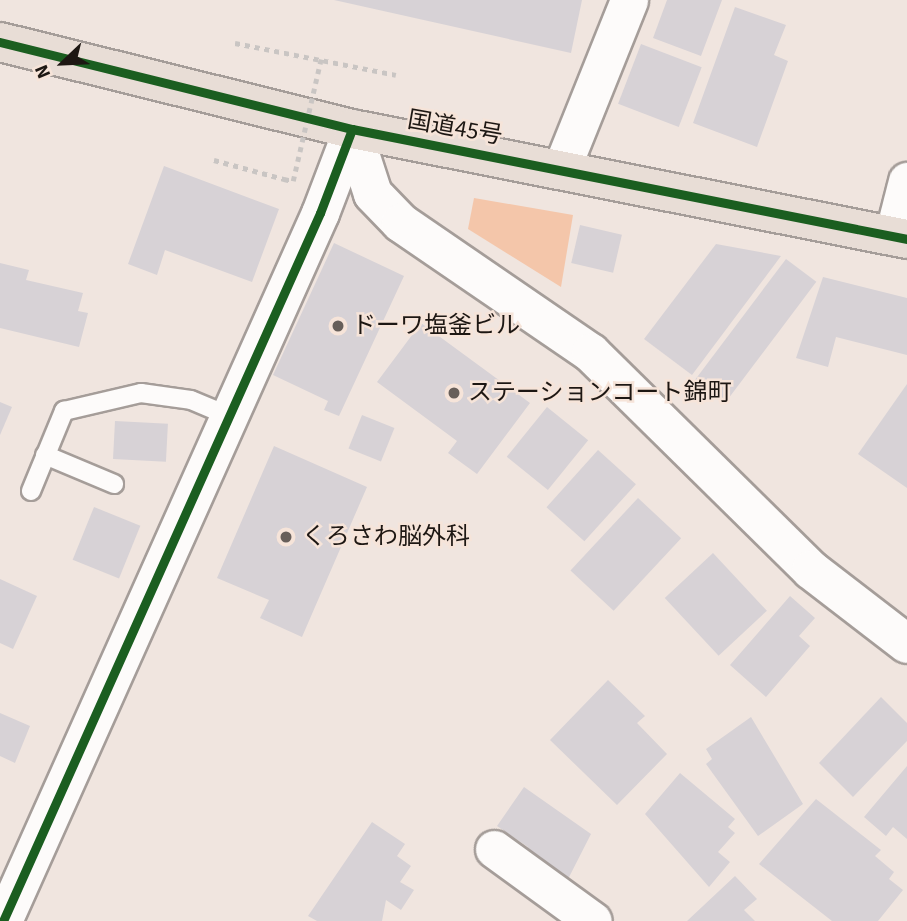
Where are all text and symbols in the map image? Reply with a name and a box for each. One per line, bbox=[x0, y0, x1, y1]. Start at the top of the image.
north arrow bbox=[28, 28, 98, 98]
text: N bbox=[28, 60, 58, 83]
street label: 国道45号 bbox=[405, 105, 505, 151]
place label: ドーワ塩釜ビル bbox=[352, 312, 520, 340]
marker: ドーワ塩釜ビル bbox=[330, 318, 346, 334]
place label: ステーションコート錦町 bbox=[468, 379, 732, 407]
marker: ステーションコート錦町 bbox=[446, 385, 462, 401]
place label: くろさわ脳外科 bbox=[302, 523, 470, 551]
marker: くろさわ脳外科 bbox=[276, 527, 296, 547]

